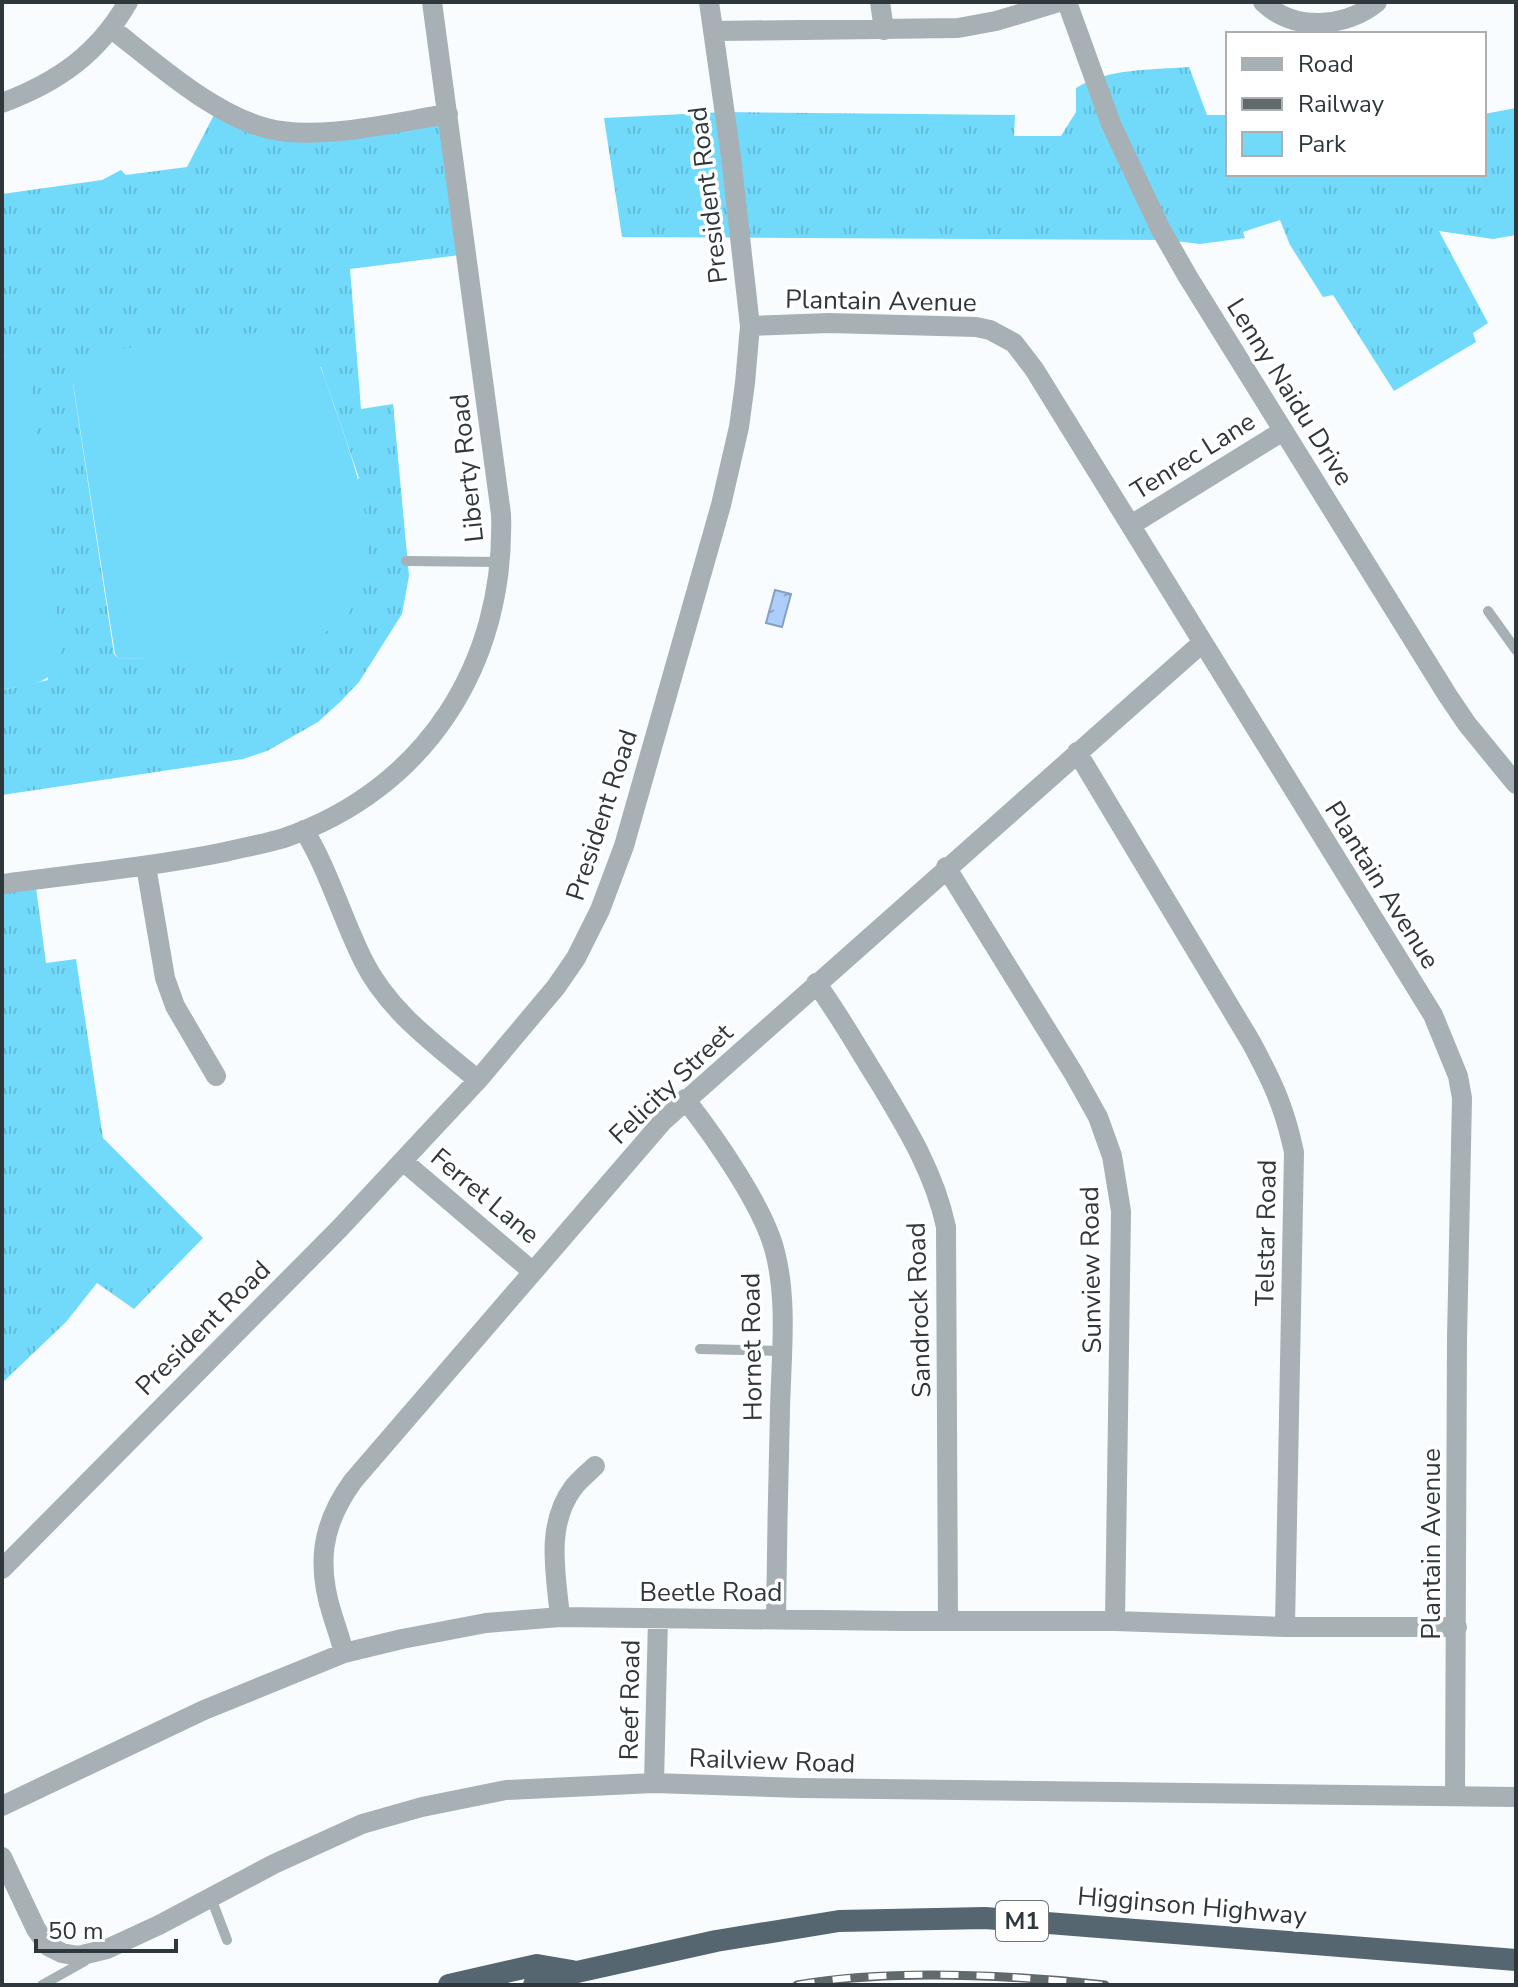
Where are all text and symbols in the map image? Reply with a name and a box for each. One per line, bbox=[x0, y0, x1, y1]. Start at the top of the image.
legend bbox=[1226, 32, 1486, 176]
text: Road bbox=[1298, 48, 1354, 80]
text: Railway bbox=[1298, 88, 1385, 120]
street label: President Road bbox=[680, 105, 736, 285]
text: Park bbox=[1298, 128, 1347, 160]
street label: Plantain Avenue bbox=[785, 282, 977, 320]
street label: Lenny Naidu Drive bbox=[1218, 292, 1362, 492]
street label: Liberty Road bbox=[442, 392, 492, 544]
street label: Tenrec Lane bbox=[1124, 404, 1262, 508]
street label: President Road bbox=[558, 725, 646, 905]
street label: Plantain Avenue bbox=[1316, 794, 1448, 976]
street label: Felicity Street bbox=[601, 1015, 741, 1152]
street label: Ferret Lane bbox=[423, 1140, 547, 1252]
street label: Telstar Road bbox=[1247, 1159, 1285, 1307]
street label: Sunview Road bbox=[1072, 1186, 1110, 1354]
street label: Sandrock Road bbox=[898, 1222, 940, 1398]
street label: President Road bbox=[128, 1253, 278, 1403]
street label: Hornet Road bbox=[733, 1272, 771, 1422]
street label: Plantain Avenue bbox=[1414, 1448, 1449, 1640]
street label: Beetle Road bbox=[640, 1575, 782, 1610]
street label: Reef Road bbox=[611, 1639, 649, 1761]
street label: Railview Road bbox=[688, 1741, 856, 1781]
street label: Higginson Highway bbox=[1076, 1879, 1309, 1934]
road number: M1 bbox=[996, 1901, 1048, 1941]
scale bar bbox=[36, 1903, 176, 1953]
text: 50 m bbox=[48, 1915, 104, 1947]

